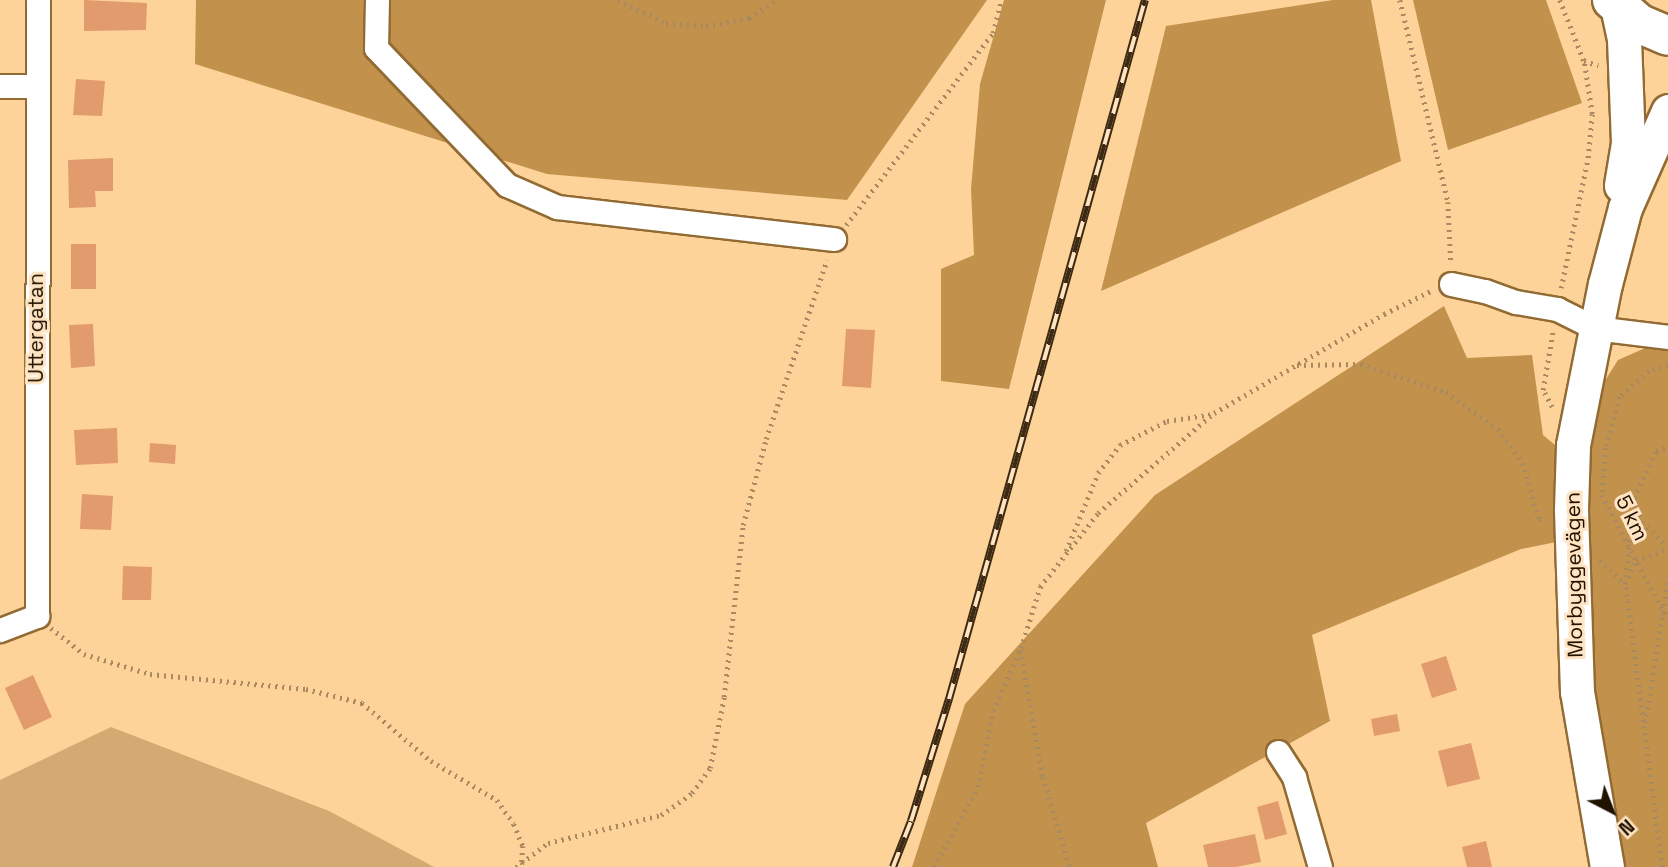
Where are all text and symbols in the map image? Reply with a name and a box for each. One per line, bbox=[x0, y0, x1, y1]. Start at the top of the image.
street label: Uttergatan bbox=[23, 273, 49, 383]
street label: 5 km bbox=[1610, 491, 1654, 545]
street label: Morbyggevägen bbox=[1560, 492, 1588, 658]
north arrow bbox=[1577, 776, 1647, 846]
text: N bbox=[1613, 813, 1639, 841]

